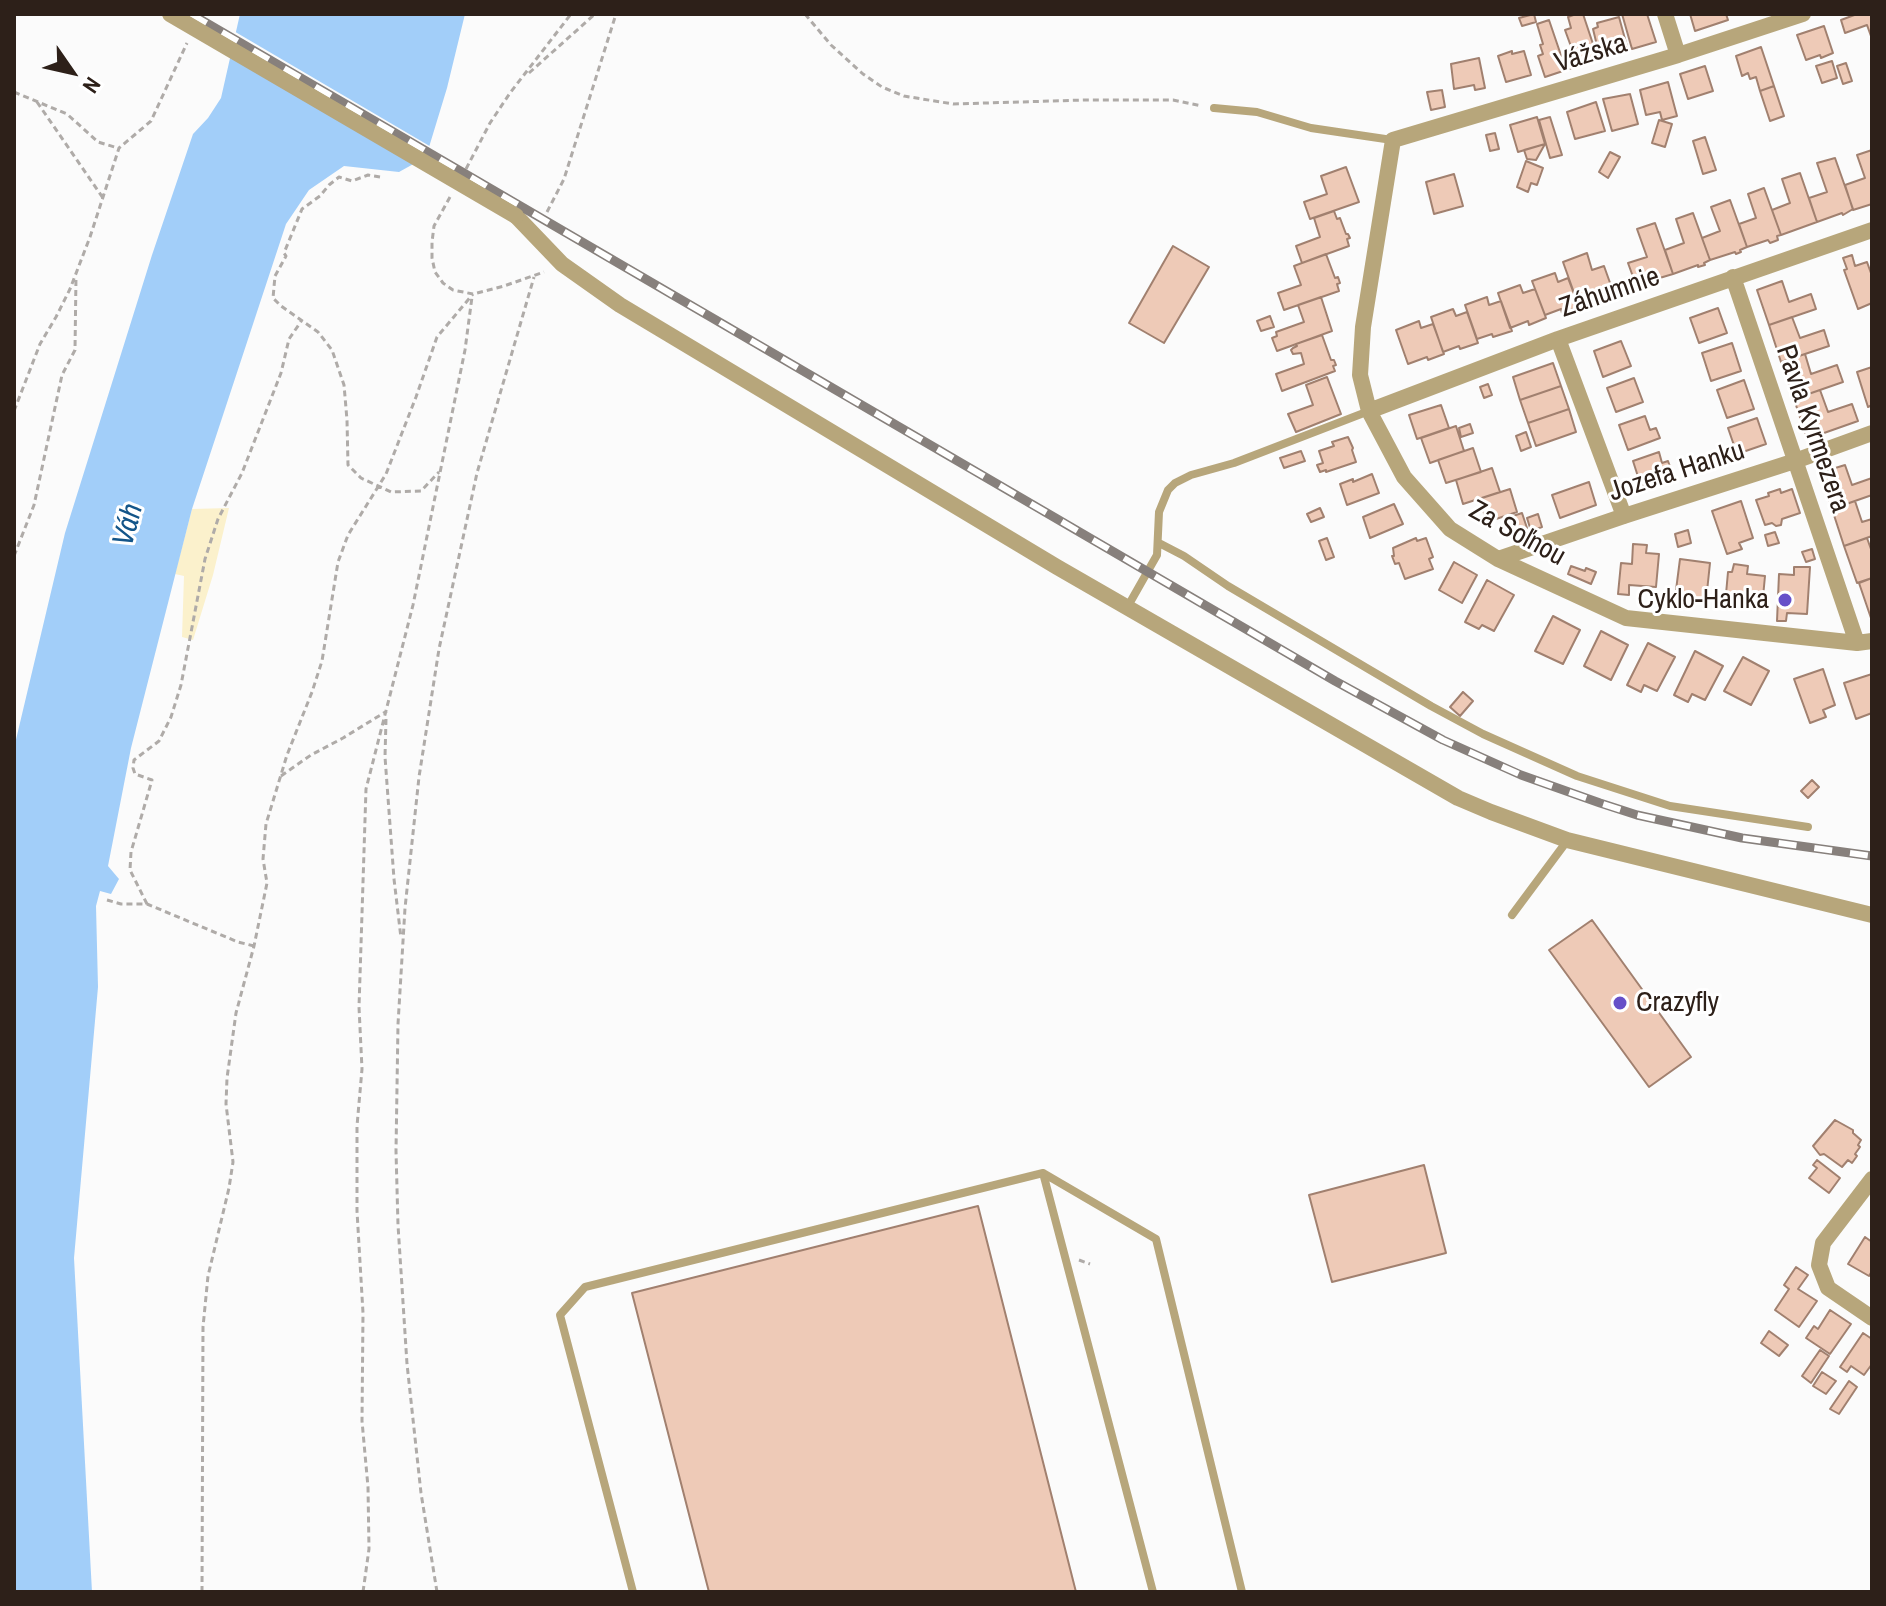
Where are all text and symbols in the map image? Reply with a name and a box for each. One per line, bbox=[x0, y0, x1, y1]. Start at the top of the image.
street label: Vážska bbox=[1551, 27, 1631, 81]
north arrow bbox=[32, 32, 112, 112]
text: N bbox=[76, 72, 108, 99]
street label: Záhumnie bbox=[1556, 260, 1664, 326]
street label: Pavla Kyrmezera bbox=[1768, 341, 1856, 517]
street label: Jozefa Hanku bbox=[1605, 434, 1749, 510]
street label: Za Soľnou bbox=[1463, 494, 1571, 574]
water label: Váh bbox=[106, 500, 152, 550]
place label: Cyklo-Hanka bbox=[1638, 583, 1769, 617]
marker: Cyklo-Hanka bbox=[1776, 591, 1794, 609]
place label: Crazyfly bbox=[1636, 986, 1719, 1020]
marker: Crazyfly bbox=[1611, 994, 1629, 1012]

